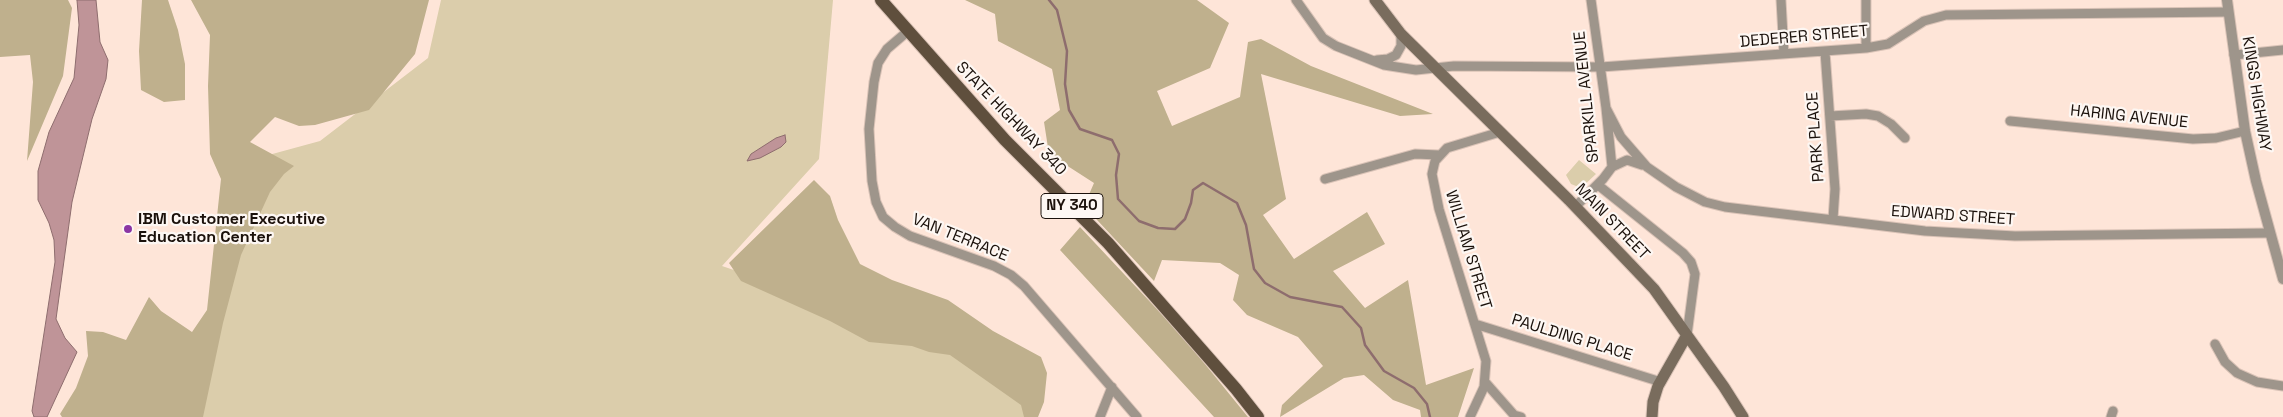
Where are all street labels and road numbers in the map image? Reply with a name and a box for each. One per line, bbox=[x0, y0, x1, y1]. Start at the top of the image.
street label: DEDERER STREET bbox=[1739, 22, 1869, 52]
street label: SPARKILL AVENUE bbox=[1571, 30, 1603, 164]
street label: KINGS HIGHWAY bbox=[2237, 35, 2275, 153]
street label: STATE HIGHWAY 340 bbox=[952, 58, 1070, 180]
street label: PARK PLACE bbox=[1803, 91, 1829, 183]
street label: HARING AVENUE bbox=[2069, 101, 2189, 133]
street label: MAIN STREET bbox=[1571, 180, 1653, 264]
street label: WILLIAM STREET bbox=[1441, 188, 1495, 312]
road number: NY 340 bbox=[1041, 194, 1103, 218]
street label: EDWARD STREET bbox=[1890, 202, 2016, 230]
street label: VAN TERRACE bbox=[909, 210, 1011, 266]
street label: PAULDING PLACE bbox=[1509, 310, 1635, 366]

